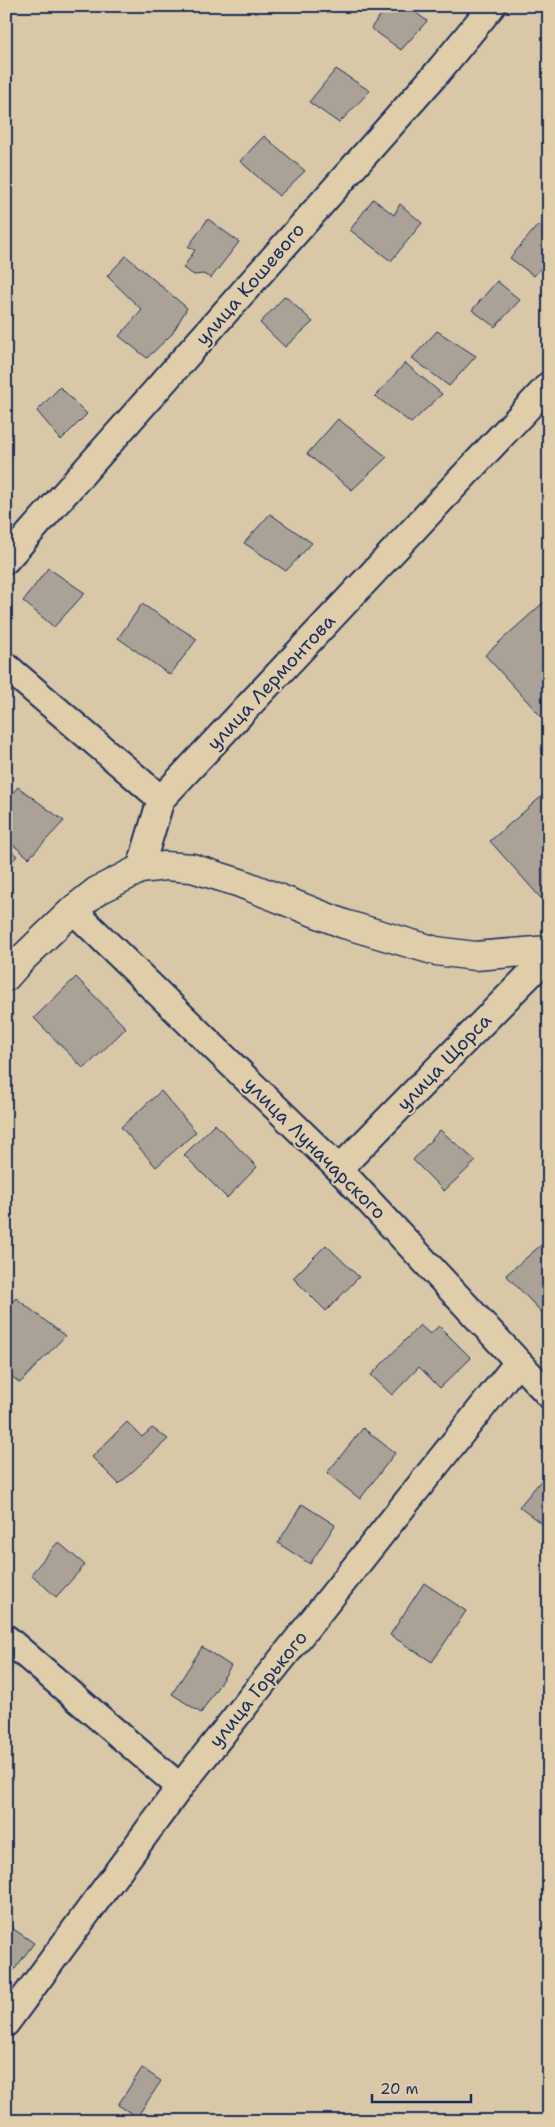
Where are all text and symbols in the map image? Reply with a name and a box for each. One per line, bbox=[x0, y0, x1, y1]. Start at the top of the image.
street label: улица Кошевого bbox=[190, 217, 310, 351]
street label: улица Лермонтова bbox=[201, 608, 341, 755]
street label: улица Щорса bbox=[391, 1008, 497, 1116]
street label: улица Луначарского bbox=[238, 1071, 392, 1225]
street label: улица Горького bbox=[203, 1625, 313, 1753]
scale bar bbox=[372, 2072, 471, 2104]
text: 20 m bbox=[380, 2079, 419, 2099]

